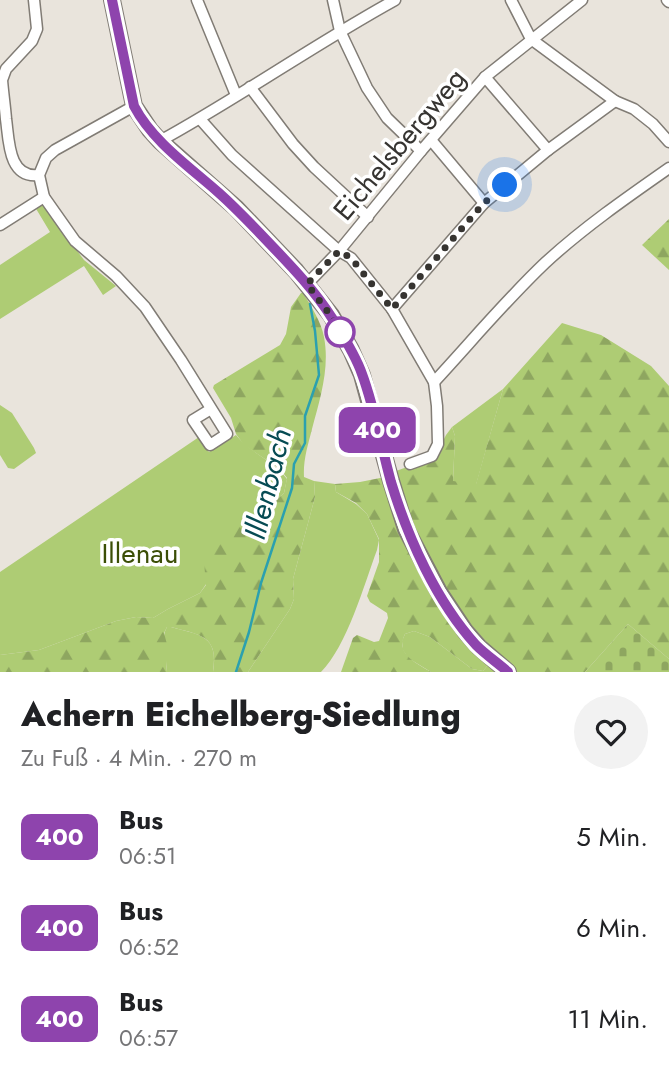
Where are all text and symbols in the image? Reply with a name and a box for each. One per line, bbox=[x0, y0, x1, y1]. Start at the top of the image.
street label: Eichelsbergweg bbox=[323, 59, 475, 229]
your location bbox=[487, 167, 522, 202]
unlabelled marker bbox=[325, 317, 355, 347]
line badge: 400 bbox=[337, 407, 417, 453]
text: 400 bbox=[353, 412, 401, 447]
water label: Illenbach bbox=[233, 424, 302, 544]
park label: Illenau bbox=[101, 533, 179, 574]
text: Achern Eichelberg-Siedlung bbox=[21, 691, 461, 738]
button: heart bbox=[574, 695, 648, 769]
text: Zu Fuß · 4 Min. · 270 m bbox=[21, 741, 257, 775]
text: Bus bbox=[119, 801, 163, 839]
text: 5 Min. bbox=[576, 818, 648, 856]
text: 400 bbox=[35, 819, 84, 854]
text: 06:51 bbox=[119, 839, 176, 873]
text: Bus bbox=[119, 892, 163, 930]
text: 6 Min. bbox=[576, 909, 648, 947]
text: 400 bbox=[35, 910, 84, 945]
text: 06:52 bbox=[119, 930, 179, 964]
text: Bus bbox=[119, 983, 163, 1021]
text: 11 Min. bbox=[568, 1000, 648, 1038]
text: 400 bbox=[35, 1001, 84, 1036]
text: 06:57 bbox=[119, 1021, 178, 1055]

